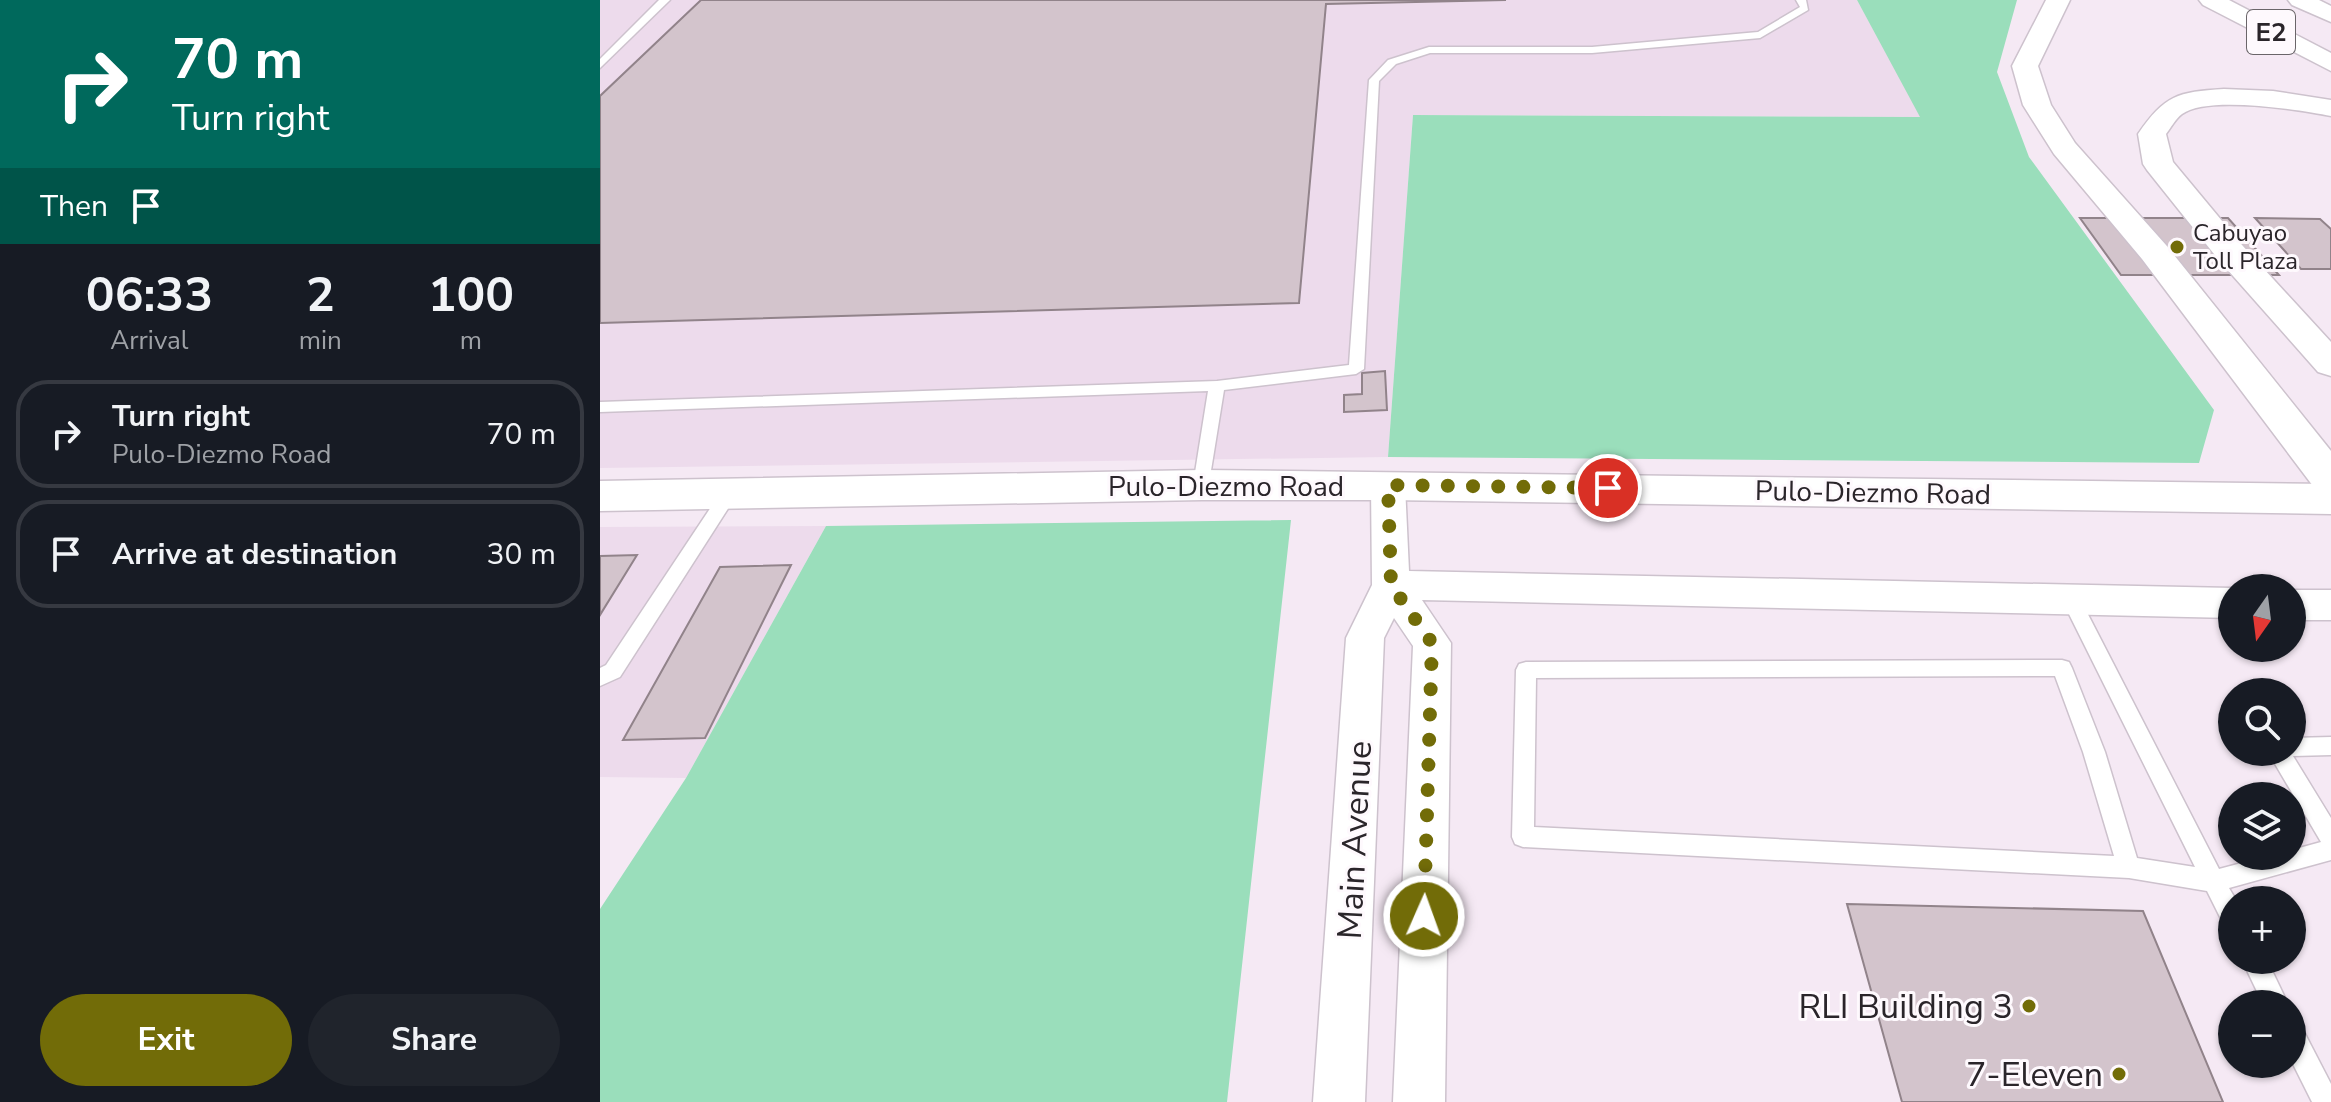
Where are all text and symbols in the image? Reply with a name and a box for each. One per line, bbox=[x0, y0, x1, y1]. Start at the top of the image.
road number: E2 bbox=[2247, 10, 2295, 54]
text: 70 m bbox=[172, 21, 303, 98]
icon: right bbox=[40, 32, 144, 136]
text: Turn right bbox=[172, 94, 329, 143]
icon: arrive bbox=[124, 184, 168, 228]
text: Then bbox=[40, 186, 108, 227]
place label: Cabuyao Toll Plaza bbox=[2193, 217, 2298, 277]
marker: Cabuyao Toll Plaza bbox=[2168, 238, 2186, 256]
text: 06:33 bbox=[86, 262, 213, 328]
text: 2 bbox=[306, 262, 335, 328]
text: 100 bbox=[428, 262, 514, 328]
text: Arrival bbox=[110, 323, 189, 358]
text: min bbox=[299, 323, 342, 358]
text: m bbox=[460, 323, 482, 358]
text: Turn right bbox=[112, 396, 250, 437]
icon: right bbox=[44, 412, 88, 456]
text: 70 m bbox=[487, 414, 556, 455]
text: Pulo-Diezmo Road bbox=[112, 437, 331, 472]
pin bbox=[1574, 454, 1642, 522]
icon: arrive bbox=[1586, 466, 1630, 510]
street label: Pulo-Diezmo Road bbox=[1108, 468, 1344, 506]
street label: Pulo-Diezmo Road bbox=[1755, 472, 1991, 514]
icon: arrive bbox=[44, 532, 88, 576]
text: Arrive at destination bbox=[112, 534, 397, 575]
text: 30 m bbox=[487, 534, 556, 575]
north arrow bbox=[2218, 574, 2306, 662]
map controls bbox=[2218, 574, 2306, 1078]
button: search bbox=[2218, 678, 2306, 766]
street label: Main Avenue bbox=[1327, 740, 1383, 940]
button: layers bbox=[2218, 782, 2306, 870]
position arrow bbox=[1382, 874, 1466, 958]
button: + bbox=[2218, 886, 2306, 974]
place label: RLI Building 3 bbox=[1798, 984, 2013, 1030]
button: − bbox=[2218, 990, 2306, 1078]
button: Exit bbox=[40, 994, 292, 1086]
button: Share bbox=[308, 994, 560, 1086]
marker: RLI Building 3 bbox=[2020, 997, 2038, 1015]
place label: 7-Eleven bbox=[1966, 1052, 2103, 1098]
marker: 7-Eleven bbox=[2110, 1065, 2128, 1083]

